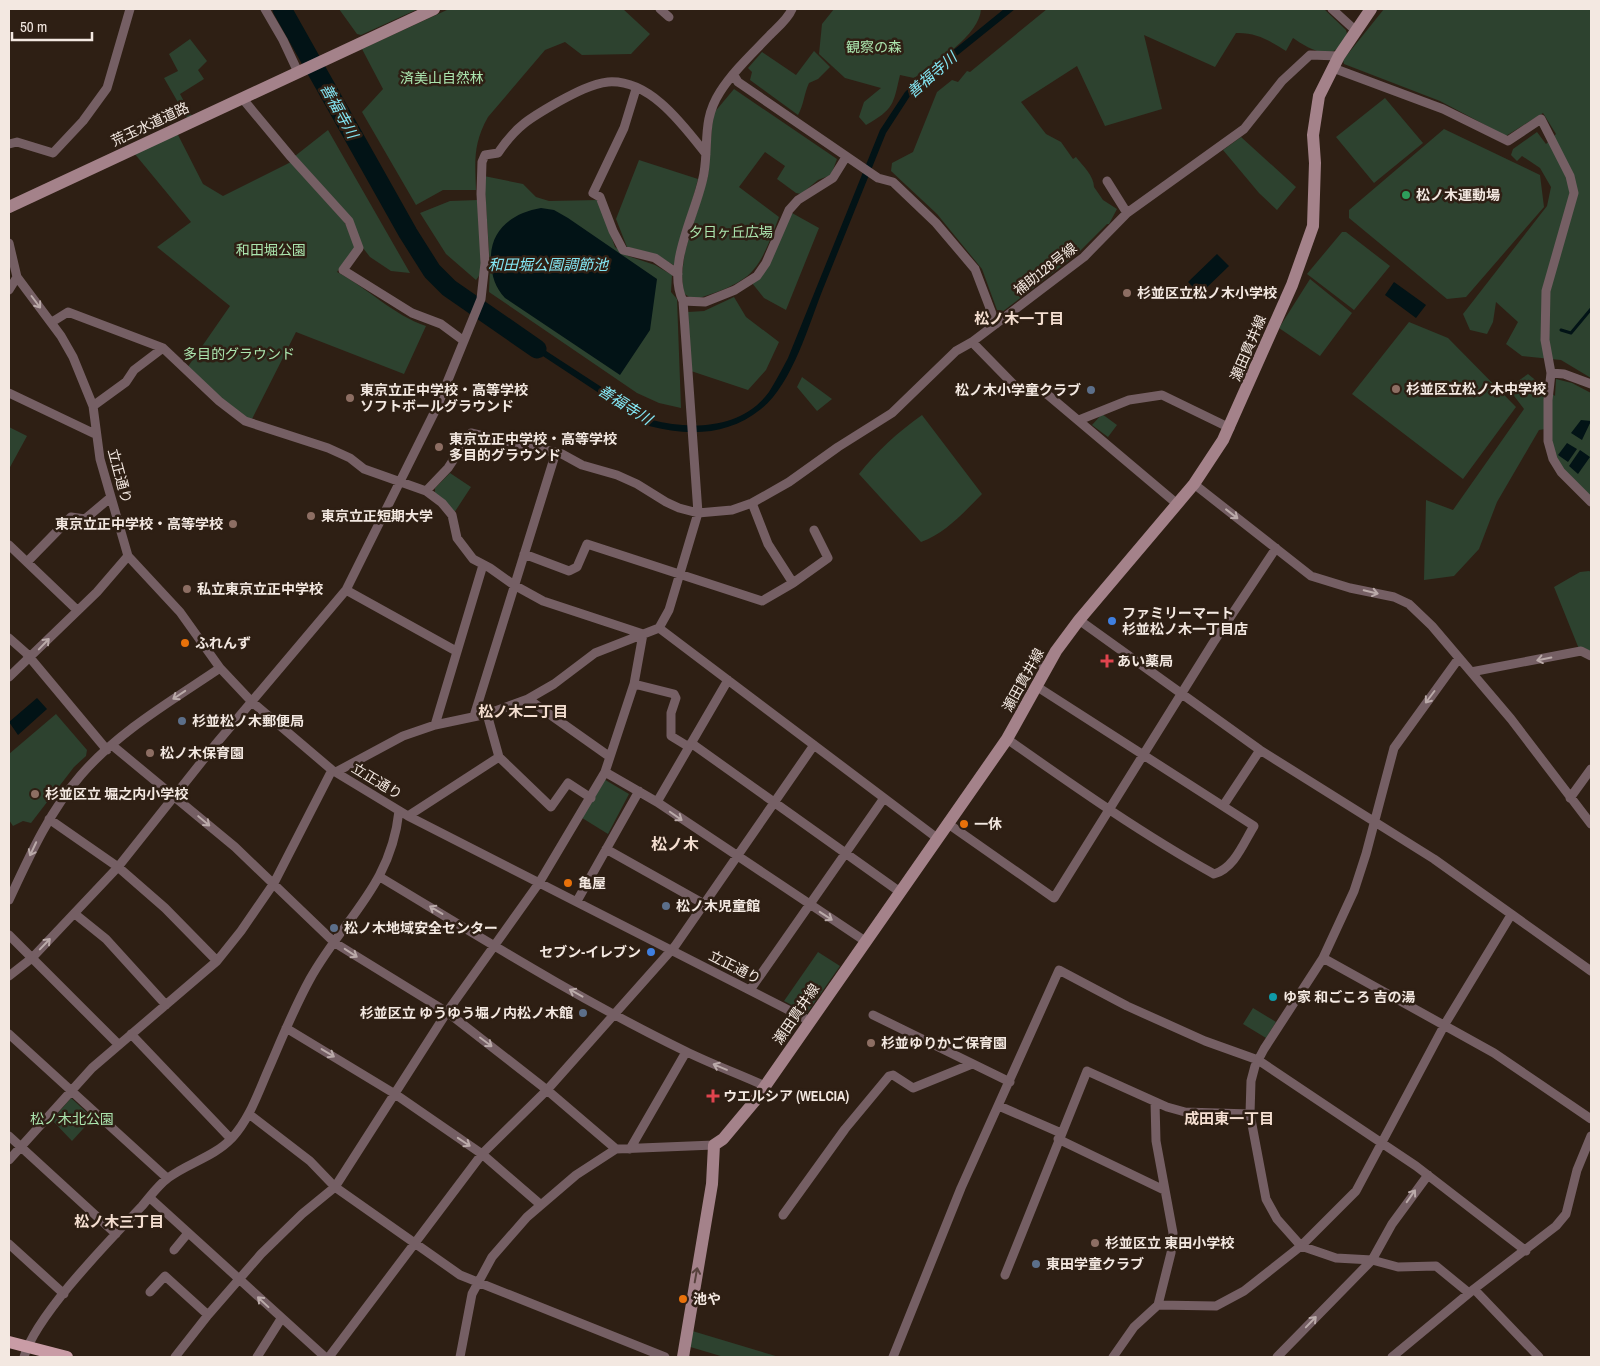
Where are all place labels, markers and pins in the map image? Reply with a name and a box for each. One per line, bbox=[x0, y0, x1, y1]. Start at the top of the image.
place label: 松ノ木運動場 bbox=[1416, 186, 1500, 204]
marker: 松ノ木運動場 bbox=[1400, 189, 1412, 201]
place label: 杉並区立松ノ木小学校 bbox=[1137, 284, 1277, 302]
marker: 杉並区立松ノ木小学校 bbox=[1121, 287, 1133, 299]
place label: 杉並区立松ノ木中学校 bbox=[1406, 380, 1546, 398]
place label: 東京立正中学校・高等学校 ソフトボールグラウンド bbox=[360, 381, 528, 415]
place label: 松ノ木小学童クラブ bbox=[955, 381, 1081, 399]
marker: 杉並区立松ノ木中学校 bbox=[1390, 383, 1402, 395]
marker: 松ノ木小学童クラブ bbox=[1085, 384, 1097, 396]
marker: 東京立正中学校・高等学校 ソフトボールグラウンド bbox=[344, 392, 356, 404]
place label: 東京立正中学校・高等学校 多目的グラウンド bbox=[449, 430, 617, 464]
marker: 東京立正中学校・高等学校 多目的グラウンド bbox=[433, 441, 445, 453]
place label: 東京立正短期大学 bbox=[321, 507, 433, 525]
marker: 東京立正短期大学 bbox=[305, 510, 317, 522]
place label: 東京立正中学校・高等学校 bbox=[55, 515, 223, 533]
marker: 東京立正中学校・高等学校 bbox=[227, 518, 239, 530]
place label: 私立東京立正中学校 bbox=[197, 580, 323, 598]
marker: 私立東京立正中学校 bbox=[181, 583, 193, 595]
place label: ファミリーマート 杉並松ノ木一丁目店 bbox=[1122, 604, 1248, 638]
marker: ファミリーマート 杉並松ノ木一丁目店 bbox=[1106, 615, 1118, 627]
place label: ふれんず bbox=[195, 634, 251, 652]
marker: ふれんず bbox=[179, 637, 191, 649]
place label: あい薬局 bbox=[1117, 652, 1173, 670]
marker: あい薬局 bbox=[1101, 655, 1113, 667]
place label: 杉並松ノ木郵便局 bbox=[192, 712, 304, 730]
marker: 杉並松ノ木郵便局 bbox=[176, 715, 188, 727]
place label: 松ノ木保育園 bbox=[160, 744, 244, 762]
marker: 松ノ木保育園 bbox=[144, 747, 156, 759]
place label: 杉並区立 堀之内小学校 bbox=[45, 785, 188, 803]
marker: 杉並区立 堀之内小学校 bbox=[29, 788, 41, 800]
place label: 一休 bbox=[974, 815, 1002, 833]
marker: 一休 bbox=[958, 818, 970, 830]
place label: 亀屋 bbox=[578, 874, 606, 892]
marker: 亀屋 bbox=[562, 877, 574, 889]
place label: 松ノ木児童館 bbox=[676, 897, 760, 915]
marker: 松ノ木児童館 bbox=[660, 900, 672, 912]
place label: 松ノ木地域安全センター bbox=[344, 919, 498, 937]
marker: 松ノ木地域安全センター bbox=[328, 922, 340, 934]
place label: セブン-イレブン bbox=[539, 943, 641, 961]
marker: セブン-イレブン bbox=[645, 946, 657, 958]
place label: ゆ家 和ごころ 吉の湯 bbox=[1283, 988, 1415, 1006]
marker: ゆ家 和ごころ 吉の湯 bbox=[1267, 991, 1279, 1003]
place label: 杉並区立 ゆうゆう堀ノ内松ノ木館 bbox=[360, 1004, 573, 1022]
marker: 杉並区立 ゆうゆう堀ノ内松ノ木館 bbox=[577, 1007, 589, 1019]
place label: 杉並ゆりかご保育園 bbox=[881, 1034, 1007, 1052]
marker: 杉並ゆりかご保育園 bbox=[865, 1037, 877, 1049]
place label: ウエルシア (WELCIA) bbox=[723, 1087, 849, 1105]
marker: ウエルシア (WELCIA) bbox=[707, 1090, 719, 1102]
place label: 杉並区立 東田小学校 bbox=[1105, 1234, 1234, 1252]
marker: 杉並区立 東田小学校 bbox=[1089, 1237, 1101, 1249]
place label: 東田学童クラブ bbox=[1046, 1255, 1144, 1273]
marker: 東田学童クラブ bbox=[1030, 1258, 1042, 1270]
place label: 池や bbox=[693, 1290, 721, 1308]
marker: 池や bbox=[677, 1293, 689, 1305]

